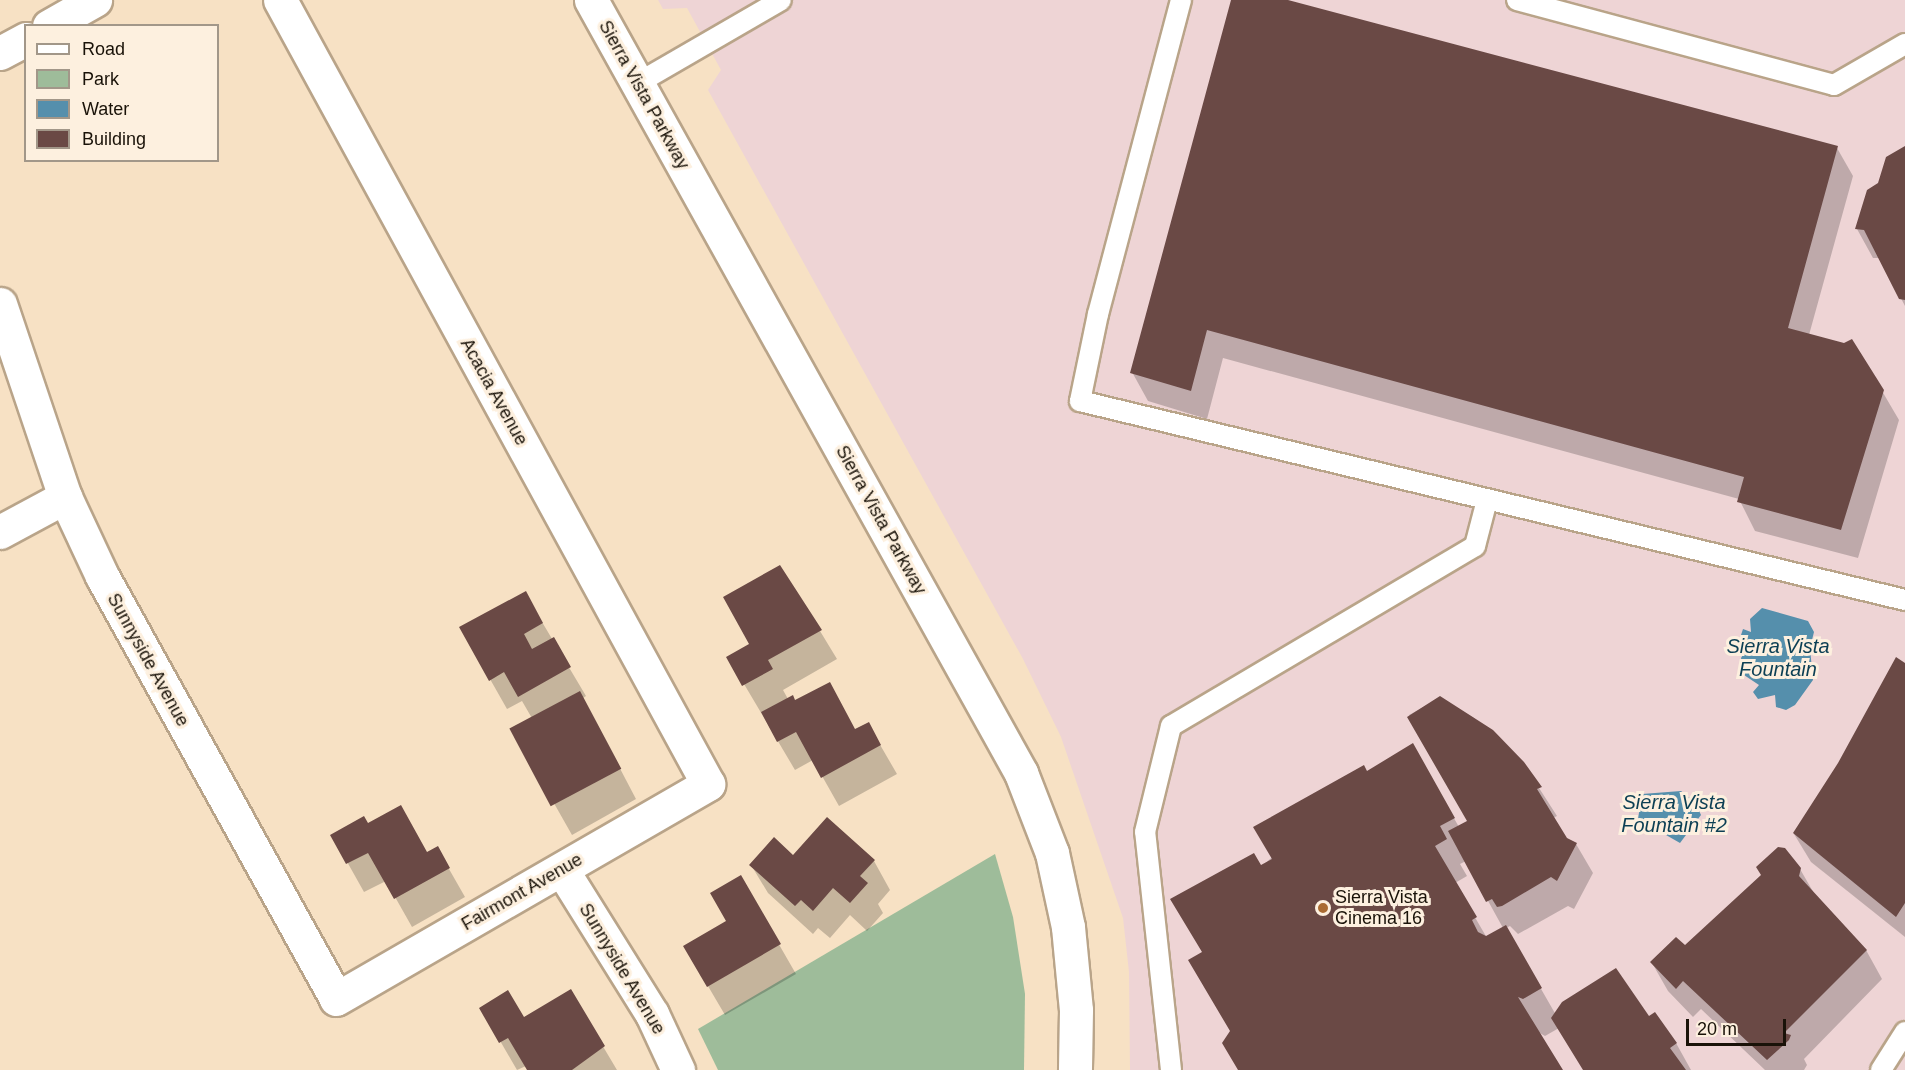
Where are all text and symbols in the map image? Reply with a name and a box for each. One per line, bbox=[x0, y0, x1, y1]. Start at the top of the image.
street label: Sierra Vista Parkway bbox=[594, 17, 694, 173]
legend bbox=[24, 24, 219, 162]
text: Road bbox=[82, 39, 125, 59]
text: Park bbox=[82, 69, 119, 89]
text: Water bbox=[82, 99, 129, 119]
text: Building bbox=[82, 129, 146, 149]
street label: Acacia Avenue bbox=[456, 334, 532, 450]
street label: Sierra Vista Parkway bbox=[831, 442, 931, 598]
street label: Sunnyside Avenue bbox=[102, 589, 194, 731]
water label: Sierra Vista Fountain bbox=[1726, 634, 1830, 681]
water label: Sierra Vista Fountain #2 bbox=[1621, 790, 1727, 837]
street label: Fairmont Avenue bbox=[457, 848, 587, 936]
place label: Sierra Vista Cinema 16 bbox=[1335, 887, 1428, 930]
street label: Sunnyside Avenue bbox=[574, 899, 670, 1039]
marker: Sierra Vista Cinema 16 bbox=[1316, 901, 1330, 915]
scale bar bbox=[1689, 1007, 1790, 1045]
text: 20 m bbox=[1697, 1019, 1737, 1039]

